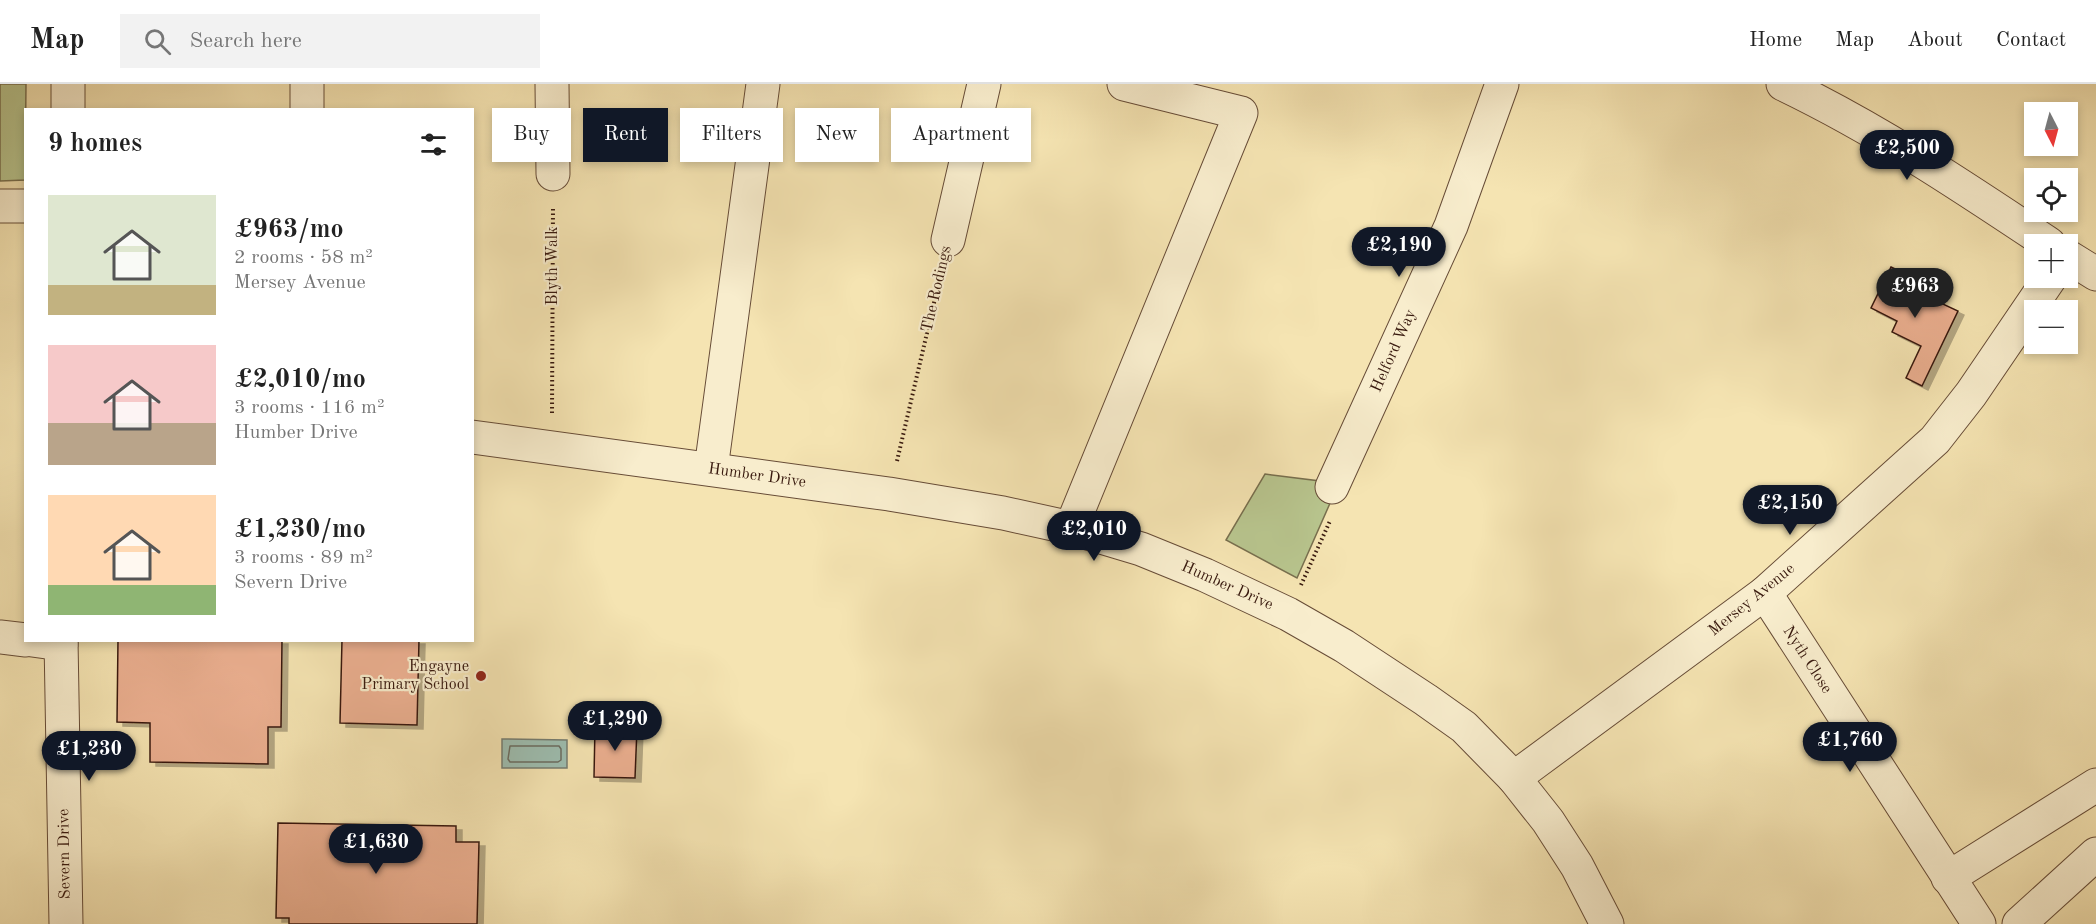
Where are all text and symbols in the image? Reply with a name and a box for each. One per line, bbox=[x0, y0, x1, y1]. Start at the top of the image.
search box bbox=[120, 14, 540, 68]
icon: search bbox=[141, 25, 174, 58]
text: Map bbox=[30, 27, 84, 55]
text: Search here bbox=[189, 30, 302, 52]
text: Home bbox=[1749, 30, 1802, 51]
text: Map bbox=[1835, 30, 1874, 51]
text: About bbox=[1907, 30, 1963, 51]
text: Contact bbox=[1996, 30, 2066, 51]
north arrow bbox=[2024, 102, 2078, 156]
map controls bbox=[2024, 102, 2078, 354]
chip: Buy bbox=[492, 108, 571, 162]
chip: Rent bbox=[583, 108, 668, 162]
chip: Filters bbox=[680, 108, 783, 162]
chip: New bbox=[795, 108, 879, 162]
chip: Apartment bbox=[891, 108, 1031, 162]
icon: filters bbox=[417, 128, 450, 161]
pin: £2,500 bbox=[1858, 130, 1956, 181]
text: 9 homes bbox=[48, 131, 142, 157]
text: £2,500 bbox=[1874, 139, 1940, 159]
button: locate bbox=[2024, 168, 2078, 222]
text: £963/mo bbox=[234, 217, 344, 243]
icon: home bbox=[96, 219, 168, 291]
street label: Blyth Walk bbox=[545, 227, 561, 305]
pin: £2,190 bbox=[1350, 227, 1448, 278]
button: + bbox=[2024, 234, 2078, 288]
text: £2,190 bbox=[1366, 236, 1432, 256]
street label: The Rodings bbox=[919, 244, 955, 334]
text: 2 rooms · 58 m² bbox=[234, 248, 373, 268]
pin: £963 bbox=[1879, 268, 1951, 319]
text: Mersey Avenue bbox=[234, 273, 366, 293]
text: £963 bbox=[1890, 277, 1940, 297]
button: − bbox=[2024, 300, 2078, 354]
street label: Helford Way bbox=[1369, 307, 1420, 395]
text: £2,010/mo bbox=[234, 367, 366, 393]
icon: home bbox=[96, 369, 168, 441]
text: 3 rooms · 116 m² bbox=[234, 398, 384, 418]
text: Humber Drive bbox=[234, 423, 358, 443]
street label: Humber Drive bbox=[707, 461, 807, 491]
pin: £2,150 bbox=[1741, 485, 1839, 536]
text: £2,150 bbox=[1757, 494, 1823, 514]
pin: £2,010 bbox=[1045, 511, 1143, 562]
text: £1,230/mo bbox=[234, 517, 366, 543]
icon: home bbox=[96, 519, 168, 591]
text: £2,010 bbox=[1061, 520, 1127, 540]
text: 3 rooms · 89 m² bbox=[234, 548, 373, 568]
street label: Humber Drive bbox=[1179, 559, 1275, 613]
street label: Mersey Avenue bbox=[1706, 561, 1798, 639]
text: Severn Drive bbox=[234, 573, 347, 593]
street label: Nyth Close bbox=[1779, 623, 1835, 697]
place label: Engayne Primary School bbox=[361, 659, 469, 693]
marker: Engayne Primary School bbox=[474, 669, 488, 683]
pin: £1,290 bbox=[566, 701, 664, 752]
text: £1,290 bbox=[582, 710, 648, 730]
pin: £1,760 bbox=[1801, 722, 1899, 773]
pin: £1,230 bbox=[40, 731, 138, 782]
text: £1,760 bbox=[1817, 731, 1883, 751]
text: £1,230 bbox=[56, 740, 122, 760]
street label: Severn Drive bbox=[56, 809, 74, 899]
pin: £1,630 bbox=[327, 824, 425, 875]
text: £1,630 bbox=[343, 833, 409, 853]

